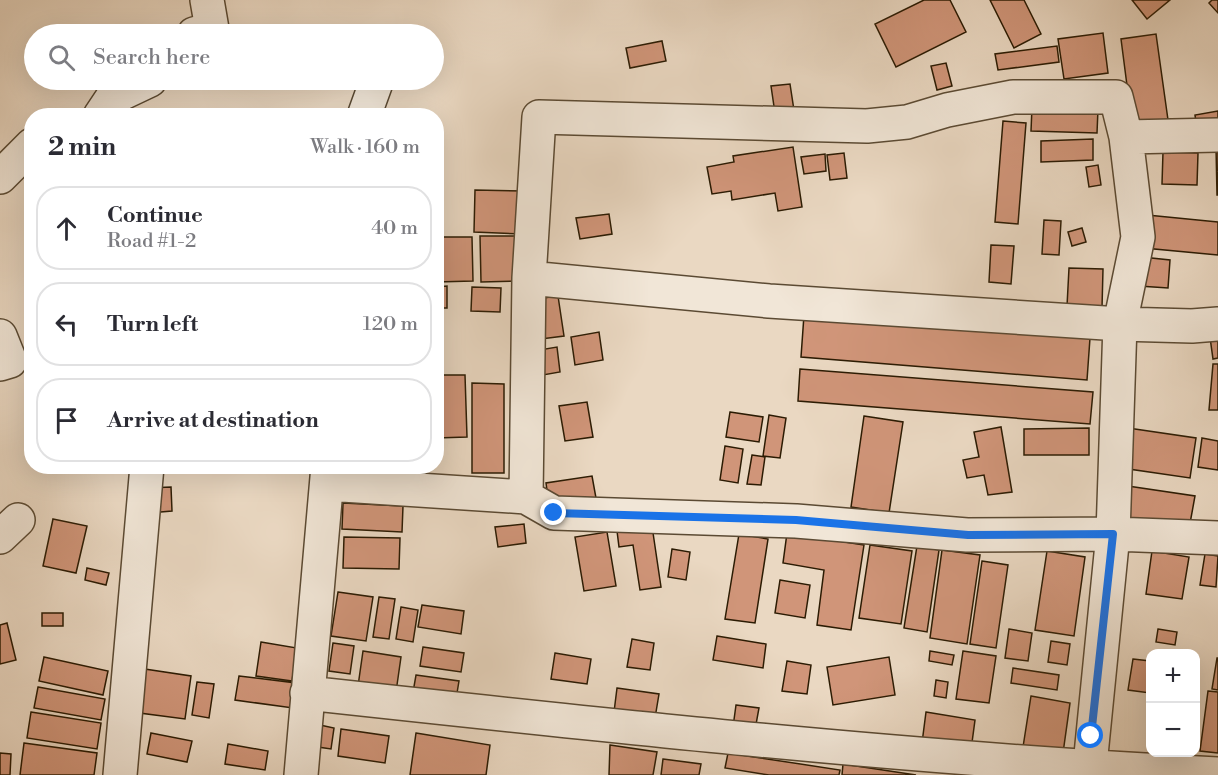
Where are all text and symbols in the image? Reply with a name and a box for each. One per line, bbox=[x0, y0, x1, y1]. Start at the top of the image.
search box bbox=[24, 24, 444, 90]
icon: search bbox=[45, 41, 78, 74]
text: Search here bbox=[93, 44, 210, 71]
text: 2 min bbox=[48, 131, 116, 163]
text: Walk · 160 m bbox=[310, 135, 420, 160]
text: Continue bbox=[107, 202, 203, 229]
icon: ahead bbox=[50, 212, 83, 245]
text: 40 m bbox=[371, 216, 418, 241]
text: Road #1-2 bbox=[107, 229, 196, 254]
icon: left bbox=[50, 308, 83, 341]
text: Turn left bbox=[107, 311, 198, 338]
text: 120 m bbox=[363, 312, 418, 337]
icon: arrive bbox=[50, 404, 83, 437]
text: Arrive at destination bbox=[107, 407, 319, 434]
route end bbox=[540, 499, 566, 525]
map controls bbox=[1146, 649, 1200, 757]
button: + bbox=[1146, 649, 1200, 703]
button: − bbox=[1146, 703, 1200, 757]
route start bbox=[1077, 722, 1103, 748]

